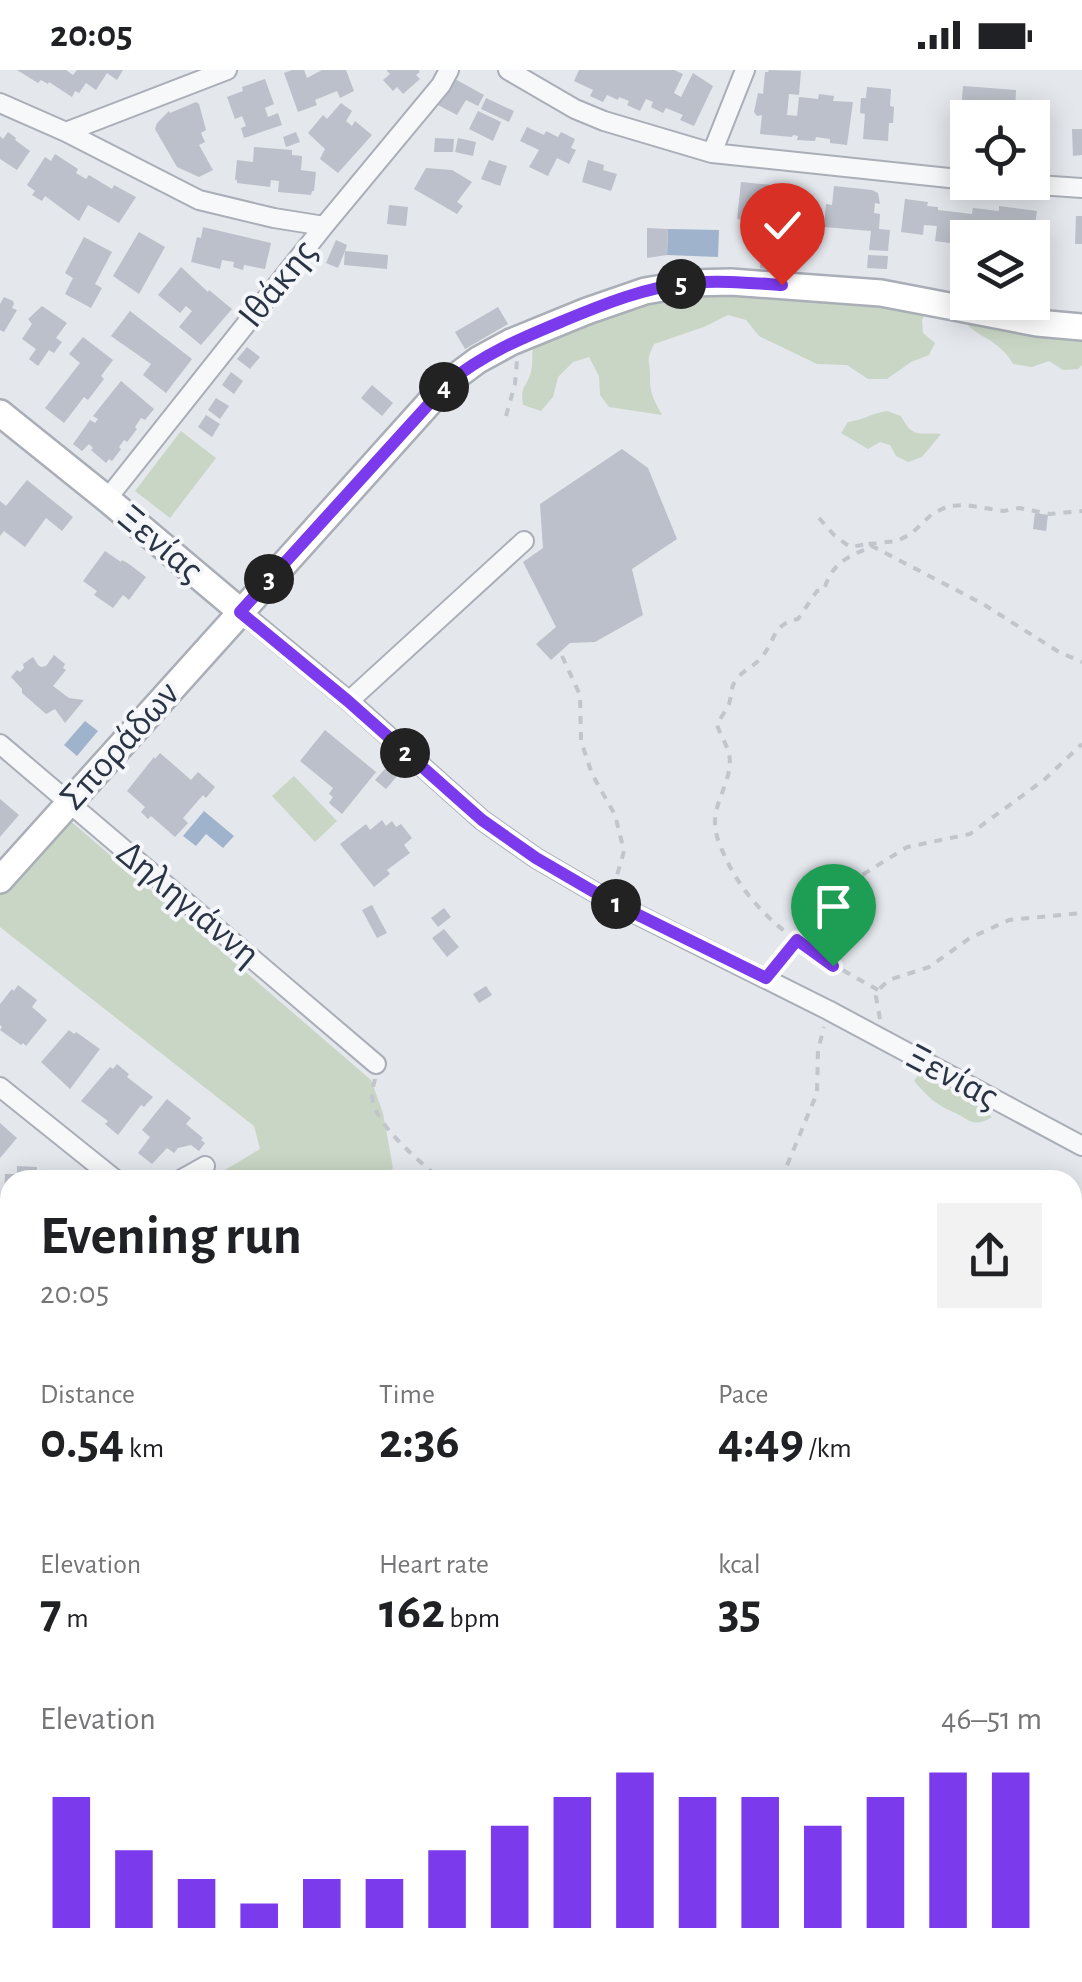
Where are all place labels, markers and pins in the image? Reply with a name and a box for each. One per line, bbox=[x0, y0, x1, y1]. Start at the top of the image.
pin bbox=[740, 183, 825, 286]
pin: 5 bbox=[656, 259, 706, 309]
pin: 4 bbox=[419, 362, 469, 412]
pin: 3 bbox=[244, 554, 294, 604]
pin: 2 bbox=[380, 728, 430, 778]
pin bbox=[791, 864, 876, 967]
pin: 1 bbox=[591, 879, 641, 929]

